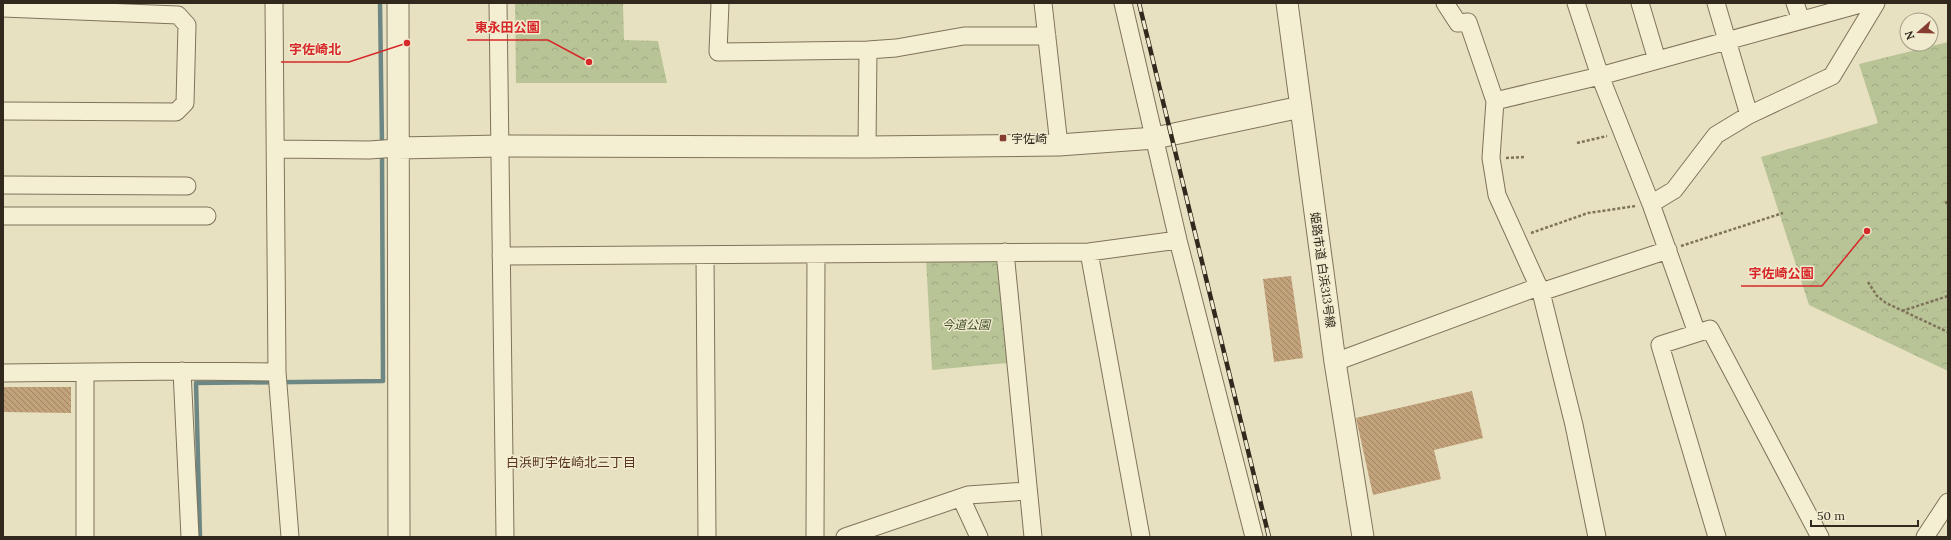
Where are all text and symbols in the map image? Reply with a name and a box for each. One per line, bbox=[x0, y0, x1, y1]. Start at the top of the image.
north arrow bbox=[1899, 12, 1939, 52]
callout: 東永田公園 bbox=[467, 15, 548, 40]
text: 東永田公園 bbox=[474, 19, 540, 36]
text: N bbox=[1901, 29, 1918, 42]
callout: 宇佐崎北 bbox=[281, 37, 349, 62]
text: 宇佐崎北 bbox=[289, 41, 341, 58]
place label: 宇佐崎 bbox=[1011, 131, 1047, 146]
marker: 宇佐崎 bbox=[998, 133, 1008, 143]
street label: 姫路市道 白浜313号線 bbox=[1307, 211, 1339, 329]
callout: 宇佐崎公園 bbox=[1741, 261, 1822, 286]
text: 宇佐崎公園 bbox=[1748, 265, 1814, 282]
park label: 今道公園 bbox=[942, 317, 992, 332]
district label: 白浜町宇佐崎北三丁目 bbox=[506, 454, 636, 471]
scale bar bbox=[1811, 502, 1918, 528]
text: 50 m bbox=[1817, 508, 1845, 523]

